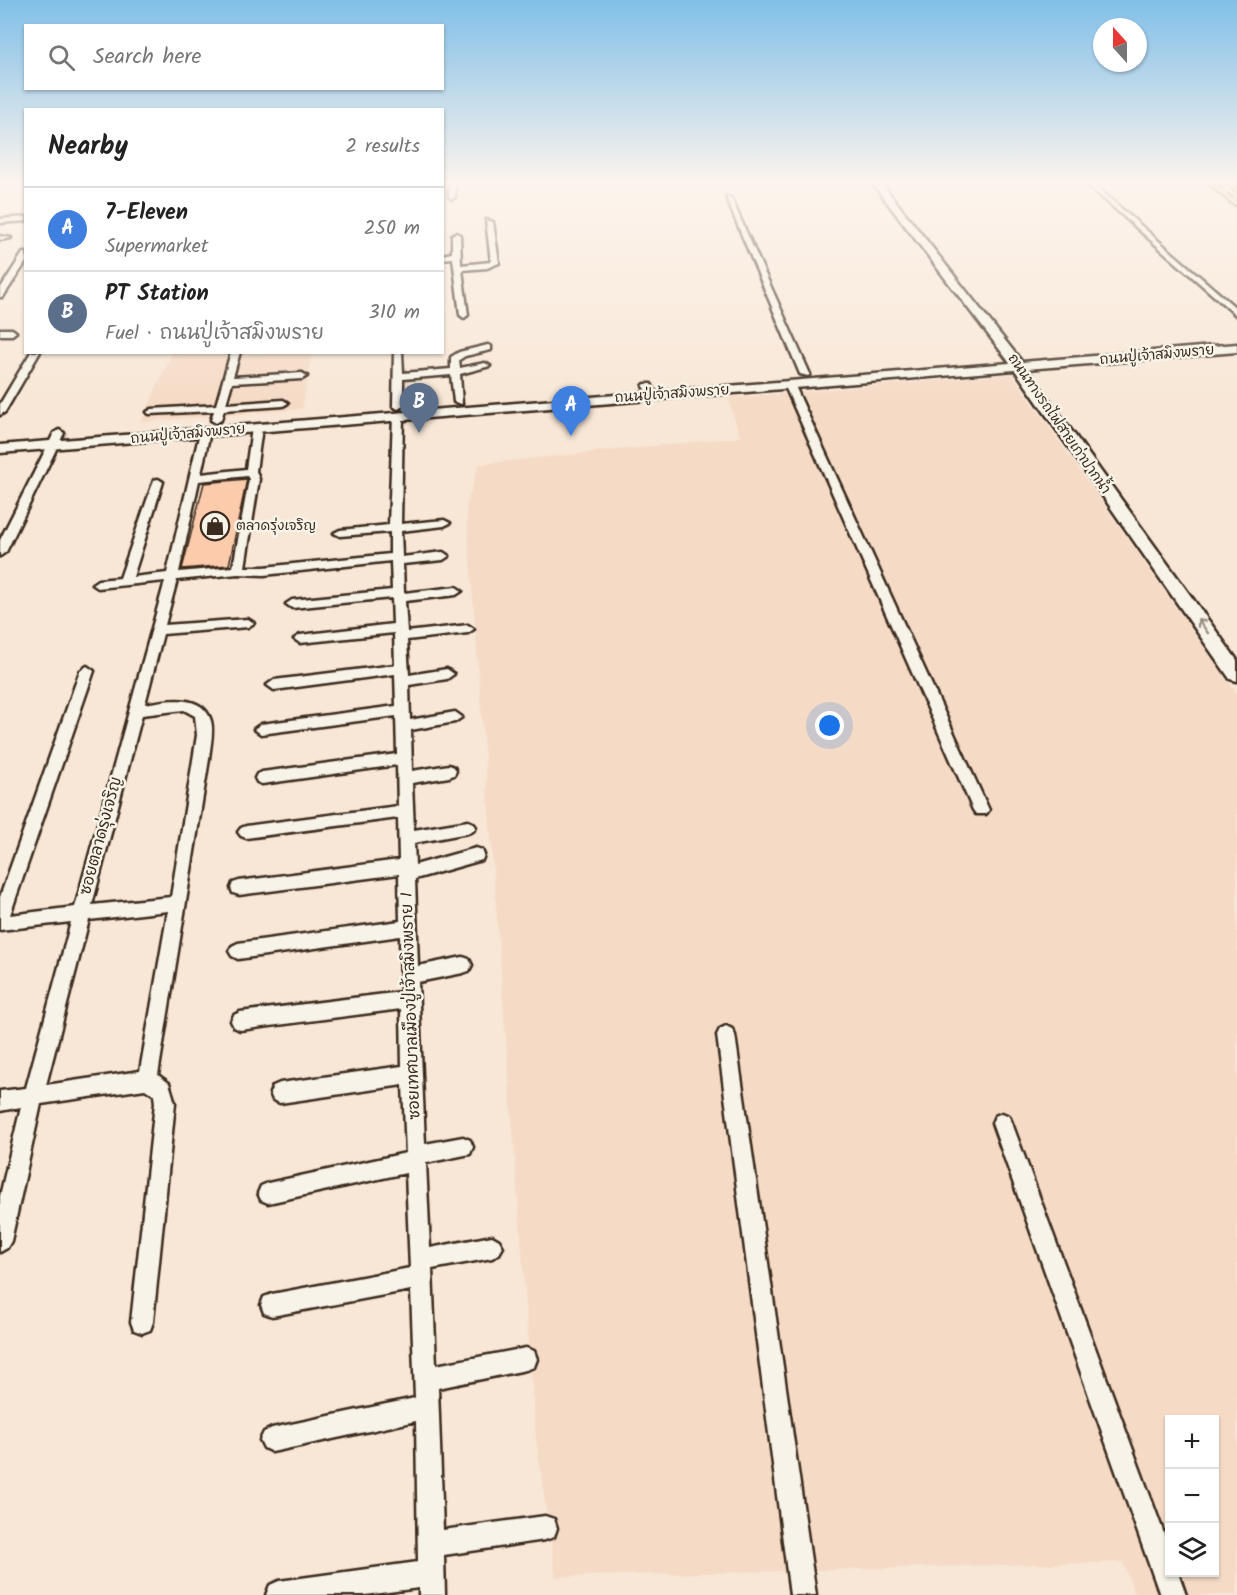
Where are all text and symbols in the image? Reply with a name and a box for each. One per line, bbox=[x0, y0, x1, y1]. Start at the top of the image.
north arrow bbox=[1093, 18, 1147, 72]
search box bbox=[24, 24, 444, 90]
text: Search here bbox=[93, 40, 201, 75]
icon: search bbox=[45, 41, 78, 74]
text: Nearby bbox=[48, 126, 128, 168]
text: 2 results bbox=[345, 131, 420, 163]
text: 7-Eleven bbox=[105, 196, 188, 231]
text: A bbox=[61, 213, 74, 245]
text: 250 m bbox=[364, 213, 420, 245]
text: Supermarket bbox=[105, 231, 208, 263]
text: PT Station bbox=[105, 277, 209, 312]
text: B bbox=[61, 297, 74, 329]
text: 310 m bbox=[368, 297, 420, 329]
text: Fuel · ถนนปู่เจ้าสมิงพราย bbox=[105, 318, 324, 350]
street label: ถนนปู่เจ้าสมิงพราย bbox=[1099, 339, 1215, 371]
street label: ถนนทางรถไฟสายเก่าปากน้ำ bbox=[1002, 348, 1118, 499]
street label: ถนนปู่เจ้าสมิงพราย bbox=[614, 379, 730, 409]
pin: B bbox=[400, 384, 438, 433]
pin: A bbox=[552, 386, 590, 436]
street label: ถนนปู่เจ้าสมิงพราย bbox=[130, 418, 246, 450]
shop icon: ตลาดรุ่งเจริญ bbox=[199, 510, 231, 542]
place label: ตลาดรุ่งเจริญ bbox=[236, 515, 316, 537]
one-way arrow bbox=[1197, 618, 1209, 634]
your location bbox=[815, 711, 844, 740]
street label: ซอยตลาดรุ่งเจริญ bbox=[73, 774, 129, 898]
street label: ซอยเทศบาลเมืองปู่เจ้าสมิงพราย 1 bbox=[395, 892, 427, 1120]
map controls bbox=[1165, 1415, 1219, 1577]
button: + bbox=[1165, 1415, 1219, 1469]
button: − bbox=[1165, 1469, 1219, 1523]
button: layers bbox=[1165, 1523, 1219, 1577]

